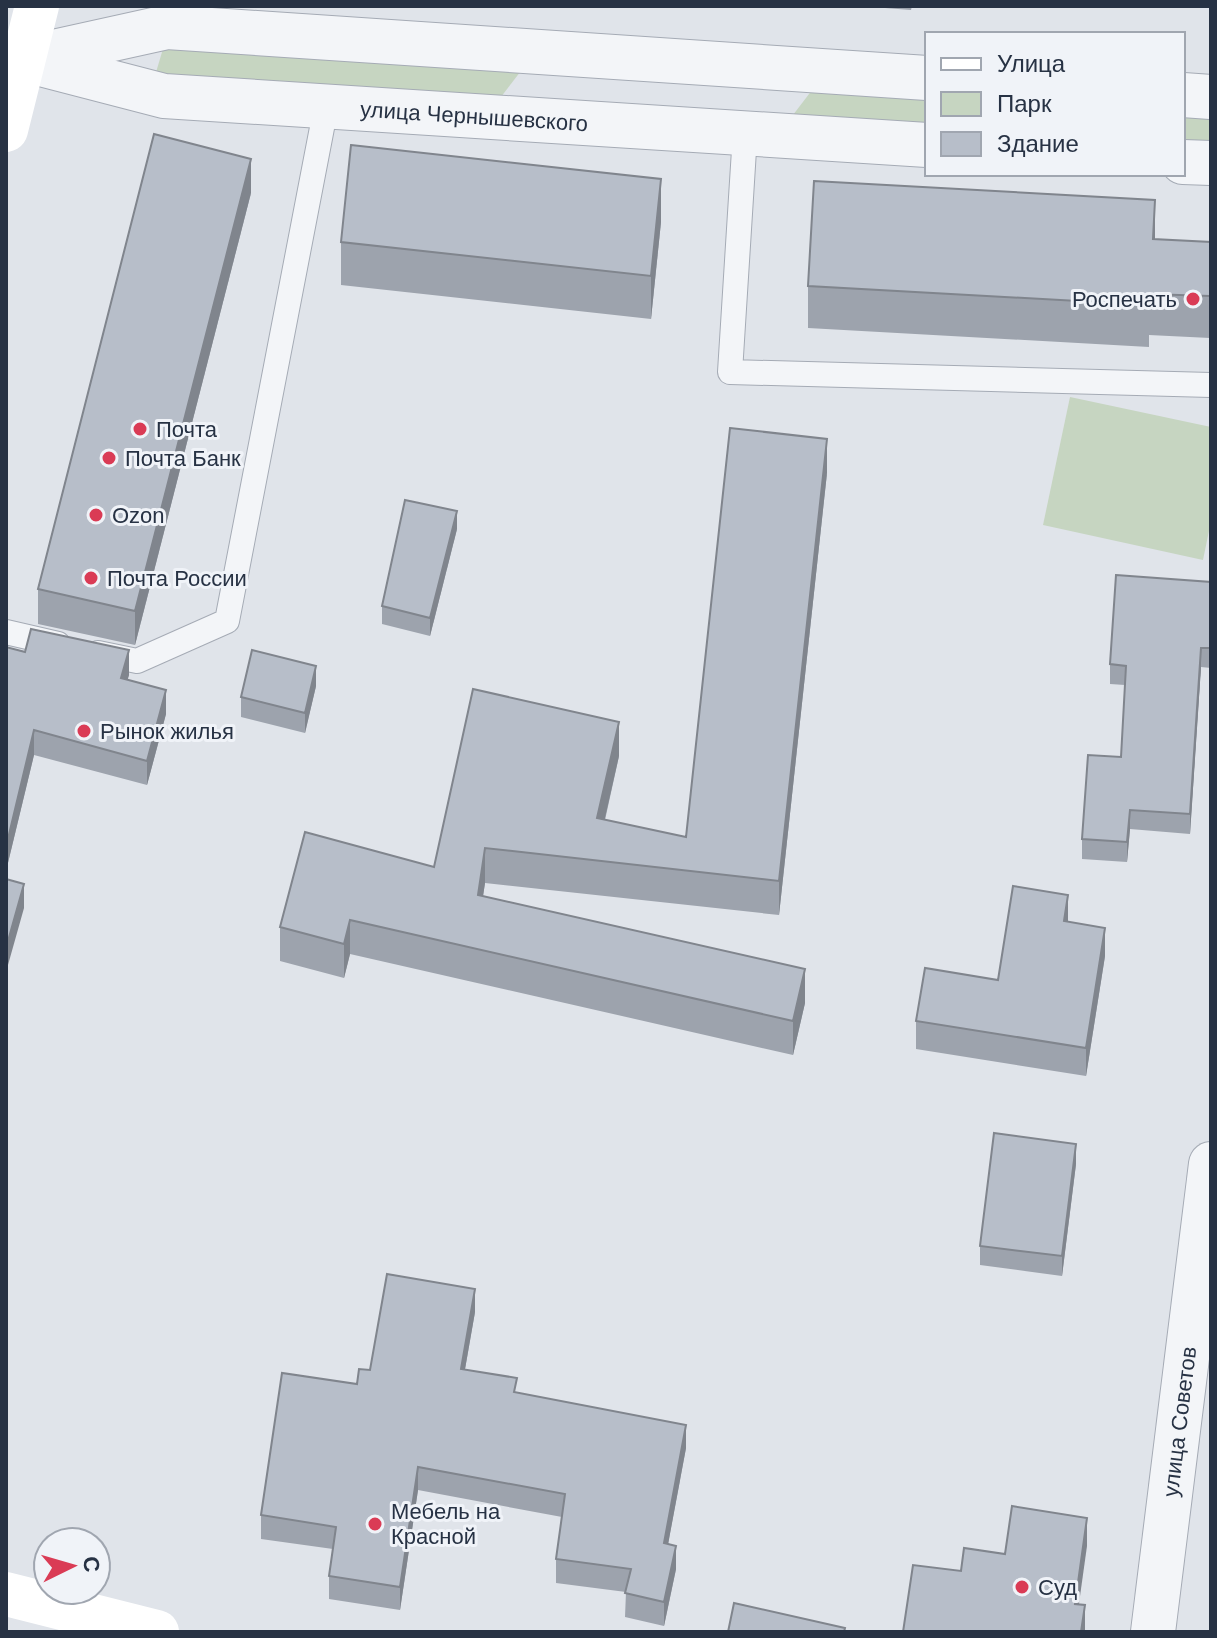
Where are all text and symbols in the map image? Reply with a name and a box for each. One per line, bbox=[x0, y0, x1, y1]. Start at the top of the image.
legend bbox=[925, 32, 1185, 176]
text: Улица bbox=[997, 50, 1066, 77]
text: Парк bbox=[997, 90, 1052, 117]
street label: улица Чернышевского bbox=[359, 97, 589, 136]
text: Здание bbox=[997, 130, 1079, 157]
place label: Роспечать bbox=[1072, 287, 1177, 312]
marker: Роспечать bbox=[1184, 290, 1202, 308]
place label: Почта bbox=[156, 417, 218, 442]
marker: Почта bbox=[131, 420, 149, 438]
place label: Почта Банк bbox=[125, 446, 241, 471]
marker: Почта Банк bbox=[100, 449, 118, 467]
place label: Ozon bbox=[112, 503, 165, 528]
marker: Ozon bbox=[87, 506, 105, 524]
place label: Почта России bbox=[107, 566, 247, 591]
marker: Почта России bbox=[82, 569, 100, 587]
place label: Рынок жилья bbox=[100, 719, 234, 744]
marker: Рынок жилья bbox=[75, 722, 93, 740]
street label: улица Советов bbox=[1158, 1345, 1201, 1498]
place label: Мебель на Красной bbox=[391, 1499, 501, 1549]
marker: Мебель на Красной bbox=[366, 1515, 384, 1533]
north arrow bbox=[32, 1526, 112, 1606]
text: С bbox=[78, 1555, 105, 1573]
place label: Суд bbox=[1038, 1575, 1077, 1600]
marker: Суд bbox=[1013, 1578, 1031, 1596]

